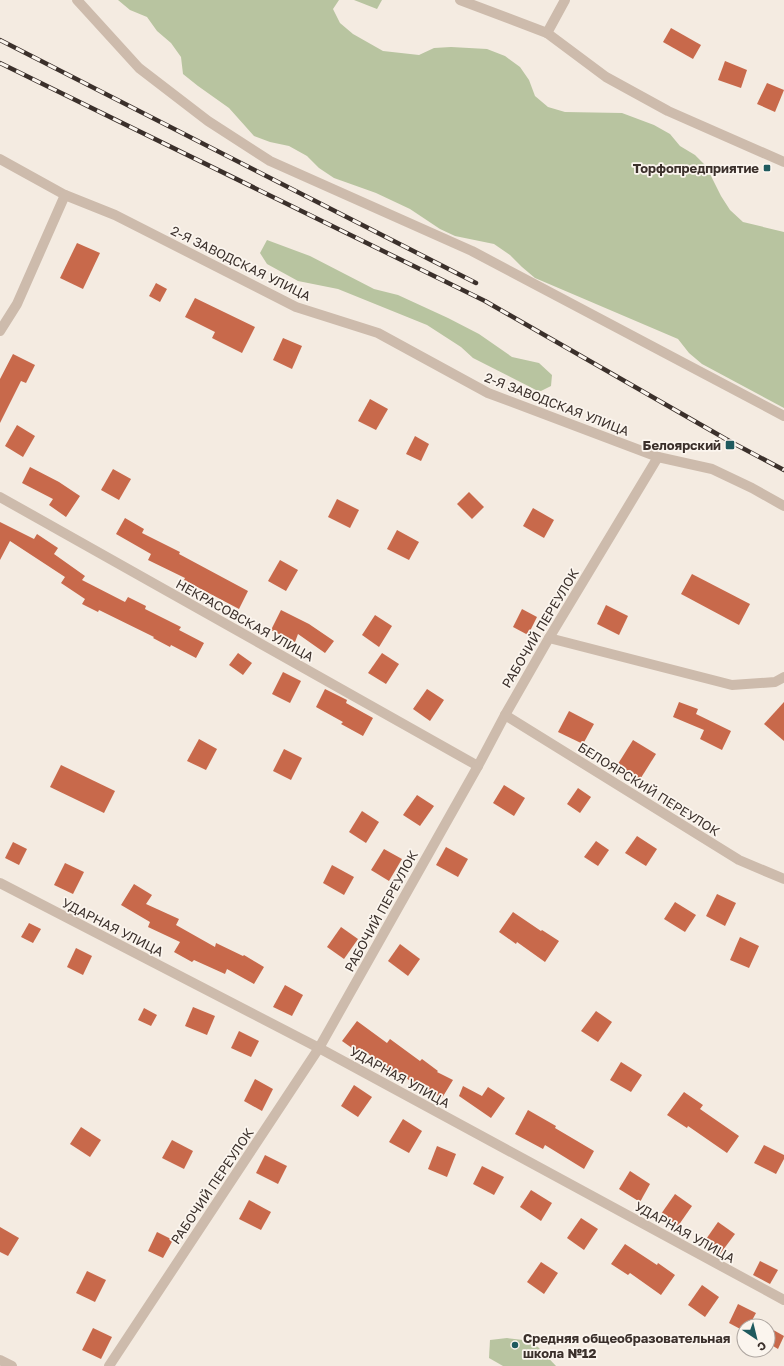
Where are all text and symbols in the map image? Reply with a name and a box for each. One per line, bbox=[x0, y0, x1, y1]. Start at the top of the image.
place label: Торфопредприятие bbox=[633, 160, 759, 176]
marker: Торфопредприятие bbox=[762, 163, 772, 173]
street label: 2-Я ЗАВОДСКАЯ УЛИЦА bbox=[168, 222, 314, 304]
street label: 2-Я ЗАВОДСКАЯ УЛИЦА bbox=[482, 369, 632, 439]
place label: Белоярский bbox=[643, 437, 721, 453]
marker: Белоярский bbox=[724, 439, 736, 451]
street label: РАБОЧИЙ ПЕРЕУЛОК bbox=[498, 565, 582, 691]
street label: НЕКРАСОВСКАЯ УЛИЦА bbox=[173, 575, 317, 665]
street label: БЕЛОЯРСКИЙ ПЕРЕУЛОК bbox=[575, 739, 723, 839]
street label: РАБОЧИЙ ПЕРЕУЛОК bbox=[341, 847, 421, 975]
street label: УДАРНАЯ УЛИЦА bbox=[59, 894, 167, 960]
street label: УДАРНАЯ УЛИЦА bbox=[347, 1043, 453, 1111]
street label: РАБОЧИЙ ПЕРЕУЛОК bbox=[167, 1125, 257, 1247]
street label: УДАРНАЯ УЛИЦА bbox=[632, 1198, 738, 1266]
north arrow bbox=[736, 1318, 776, 1358]
place label: Средняя общеобразовательная школа №12 bbox=[523, 1330, 730, 1361]
text: С bbox=[755, 1339, 769, 1354]
marker: Средняя общеобразовательная школа №12 bbox=[510, 1340, 520, 1350]

